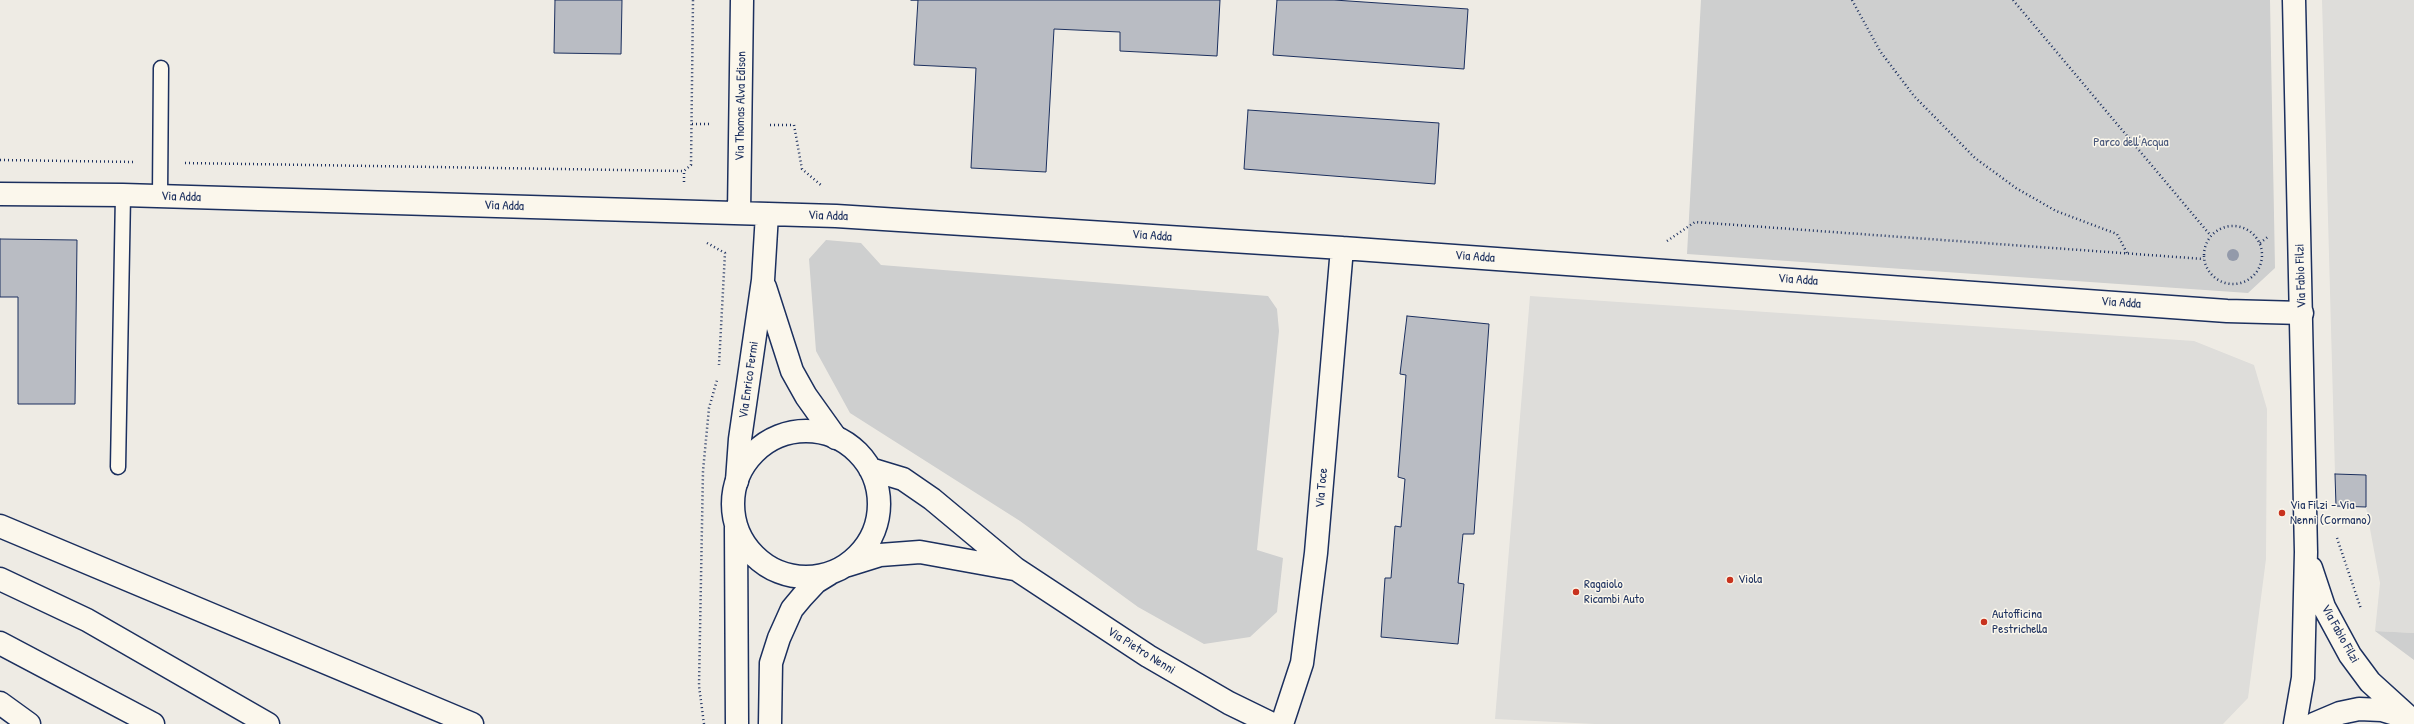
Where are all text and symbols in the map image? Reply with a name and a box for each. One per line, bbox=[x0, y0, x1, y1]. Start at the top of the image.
street label: Via Thomas Alva Edison bbox=[732, 51, 750, 161]
park label: Parco dell'Acqua bbox=[2093, 135, 2169, 151]
street label: Via Adda bbox=[161, 189, 201, 205]
street label: Via Adda bbox=[484, 198, 524, 214]
street label: Via Adda bbox=[808, 208, 848, 224]
street label: Via Adda bbox=[1132, 227, 1172, 245]
street label: Via Fabio Filzi bbox=[2292, 244, 2310, 308]
street label: Via Adda bbox=[1455, 248, 1495, 266]
street label: Via Adda bbox=[1778, 271, 1818, 289]
street label: Via Adda bbox=[2101, 294, 2141, 312]
street label: Via Enrico Fermi bbox=[736, 340, 762, 420]
street label: Via Toce bbox=[1312, 467, 1332, 509]
place label: Via Filzi - Via Nenni (Cormano) bbox=[2290, 498, 2371, 529]
marker: Via Filzi - Via Nenni (Cormano) bbox=[2277, 508, 2287, 518]
place label: Viola bbox=[1738, 572, 1762, 588]
marker: Viola bbox=[1725, 575, 1735, 585]
place label: Ragaiolo Ricambi Auto bbox=[1584, 577, 1644, 608]
marker: Ragaiolo Ricambi Auto bbox=[1571, 587, 1581, 597]
street label: Via Fabio Filzi bbox=[2318, 602, 2362, 666]
place label: Autofficina Pestrichella bbox=[1992, 607, 2047, 638]
marker: Autofficina Pestrichella bbox=[1979, 617, 1989, 627]
street label: Via Pietro Nenni bbox=[1104, 624, 1178, 678]

